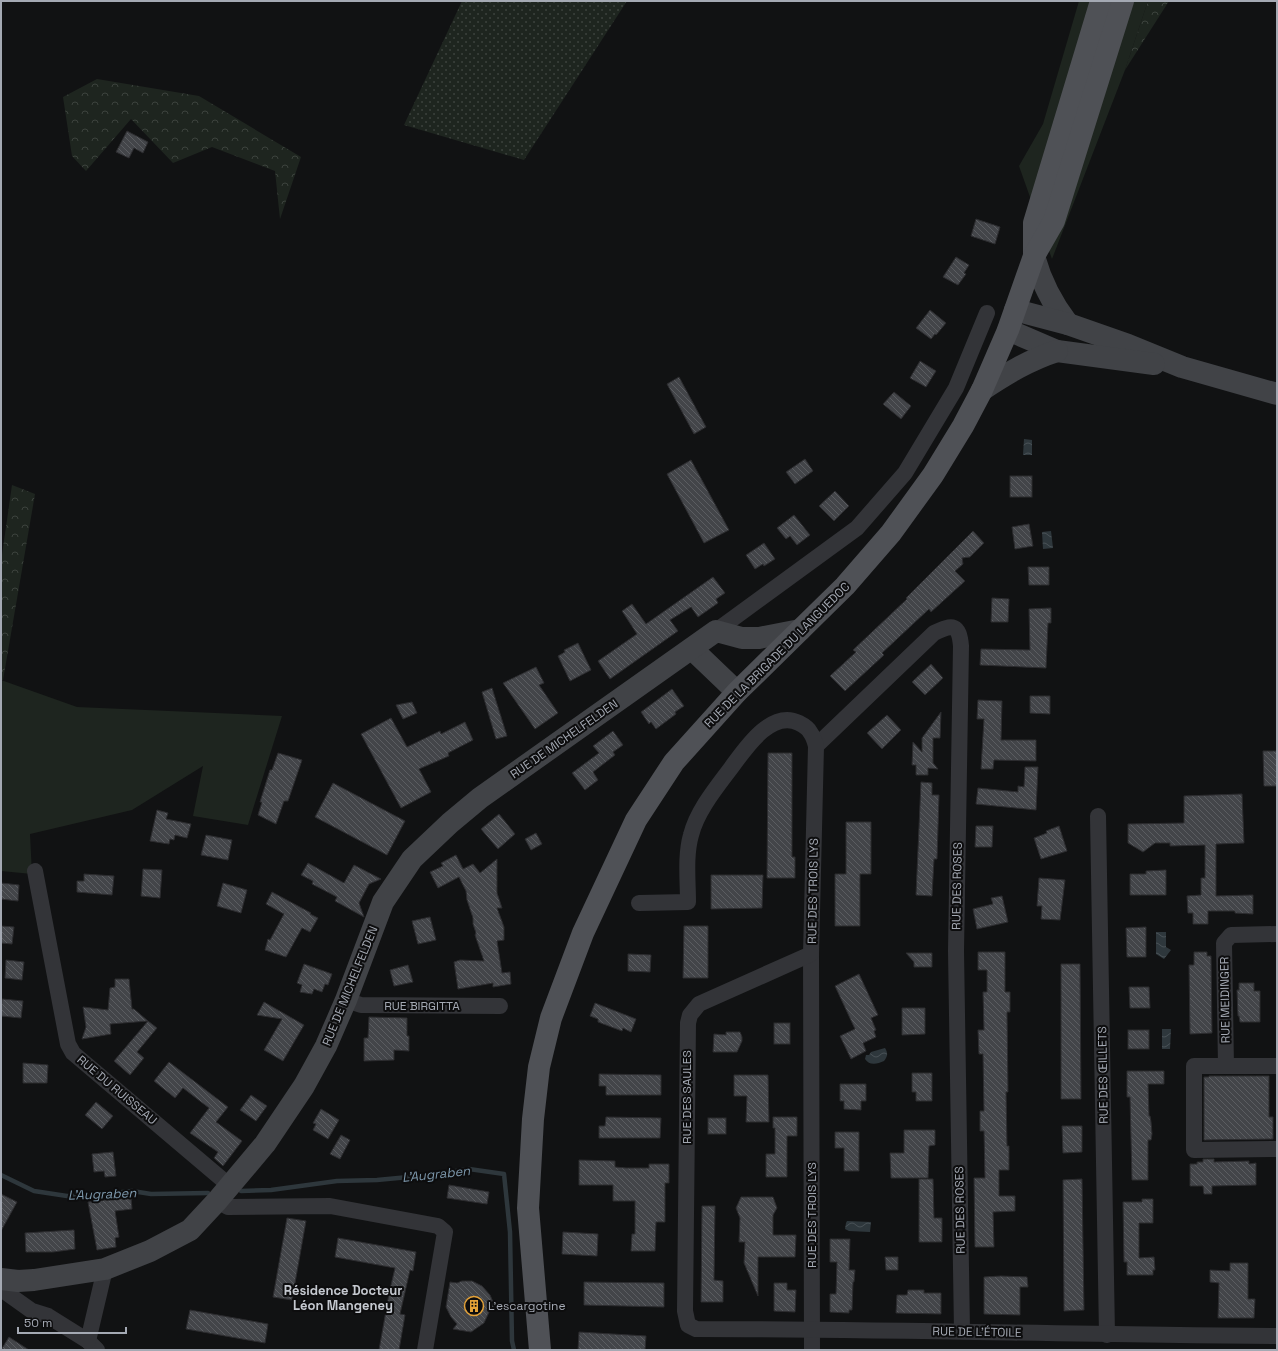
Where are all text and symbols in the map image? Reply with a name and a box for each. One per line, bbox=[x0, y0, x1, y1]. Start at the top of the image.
street label: RUE DE LA BRIGADE DU LANGUEDOC bbox=[701, 579, 853, 731]
street label: RUE DE MICHELFELDEN bbox=[507, 696, 621, 782]
street label: RUE DES TROIS LYS bbox=[804, 838, 822, 944]
street label: RUE DES ROSES bbox=[948, 842, 966, 930]
street label: RUE DE MICHELFELDEN bbox=[319, 924, 381, 1048]
street label: RUE MEIDINGER bbox=[1216, 957, 1234, 1043]
street label: RUE BIRGITTA bbox=[384, 998, 460, 1014]
street label: RUE DES ŒILLETS bbox=[1094, 1026, 1112, 1124]
street label: RUE DES SAULES bbox=[679, 1050, 695, 1144]
street label: RUE DU RUISSEAU bbox=[74, 1052, 160, 1128]
water label: L'Augraben bbox=[401, 1162, 472, 1186]
street label: RUE DES TROIS LYS bbox=[804, 1162, 820, 1268]
street label: RUE DES ROSES bbox=[951, 1166, 969, 1254]
water label: L'Augraben bbox=[67, 1184, 138, 1204]
district label: Résidence Docteur Léon Mangeney bbox=[284, 1282, 402, 1314]
building icon: L'escargotine bbox=[463, 1295, 485, 1317]
place label: L'escargotine bbox=[488, 1298, 566, 1314]
scale bar bbox=[18, 1309, 126, 1335]
text: 50 m bbox=[24, 1315, 52, 1331]
street label: RUE DE L'ÉTOILE bbox=[932, 1323, 1022, 1341]

